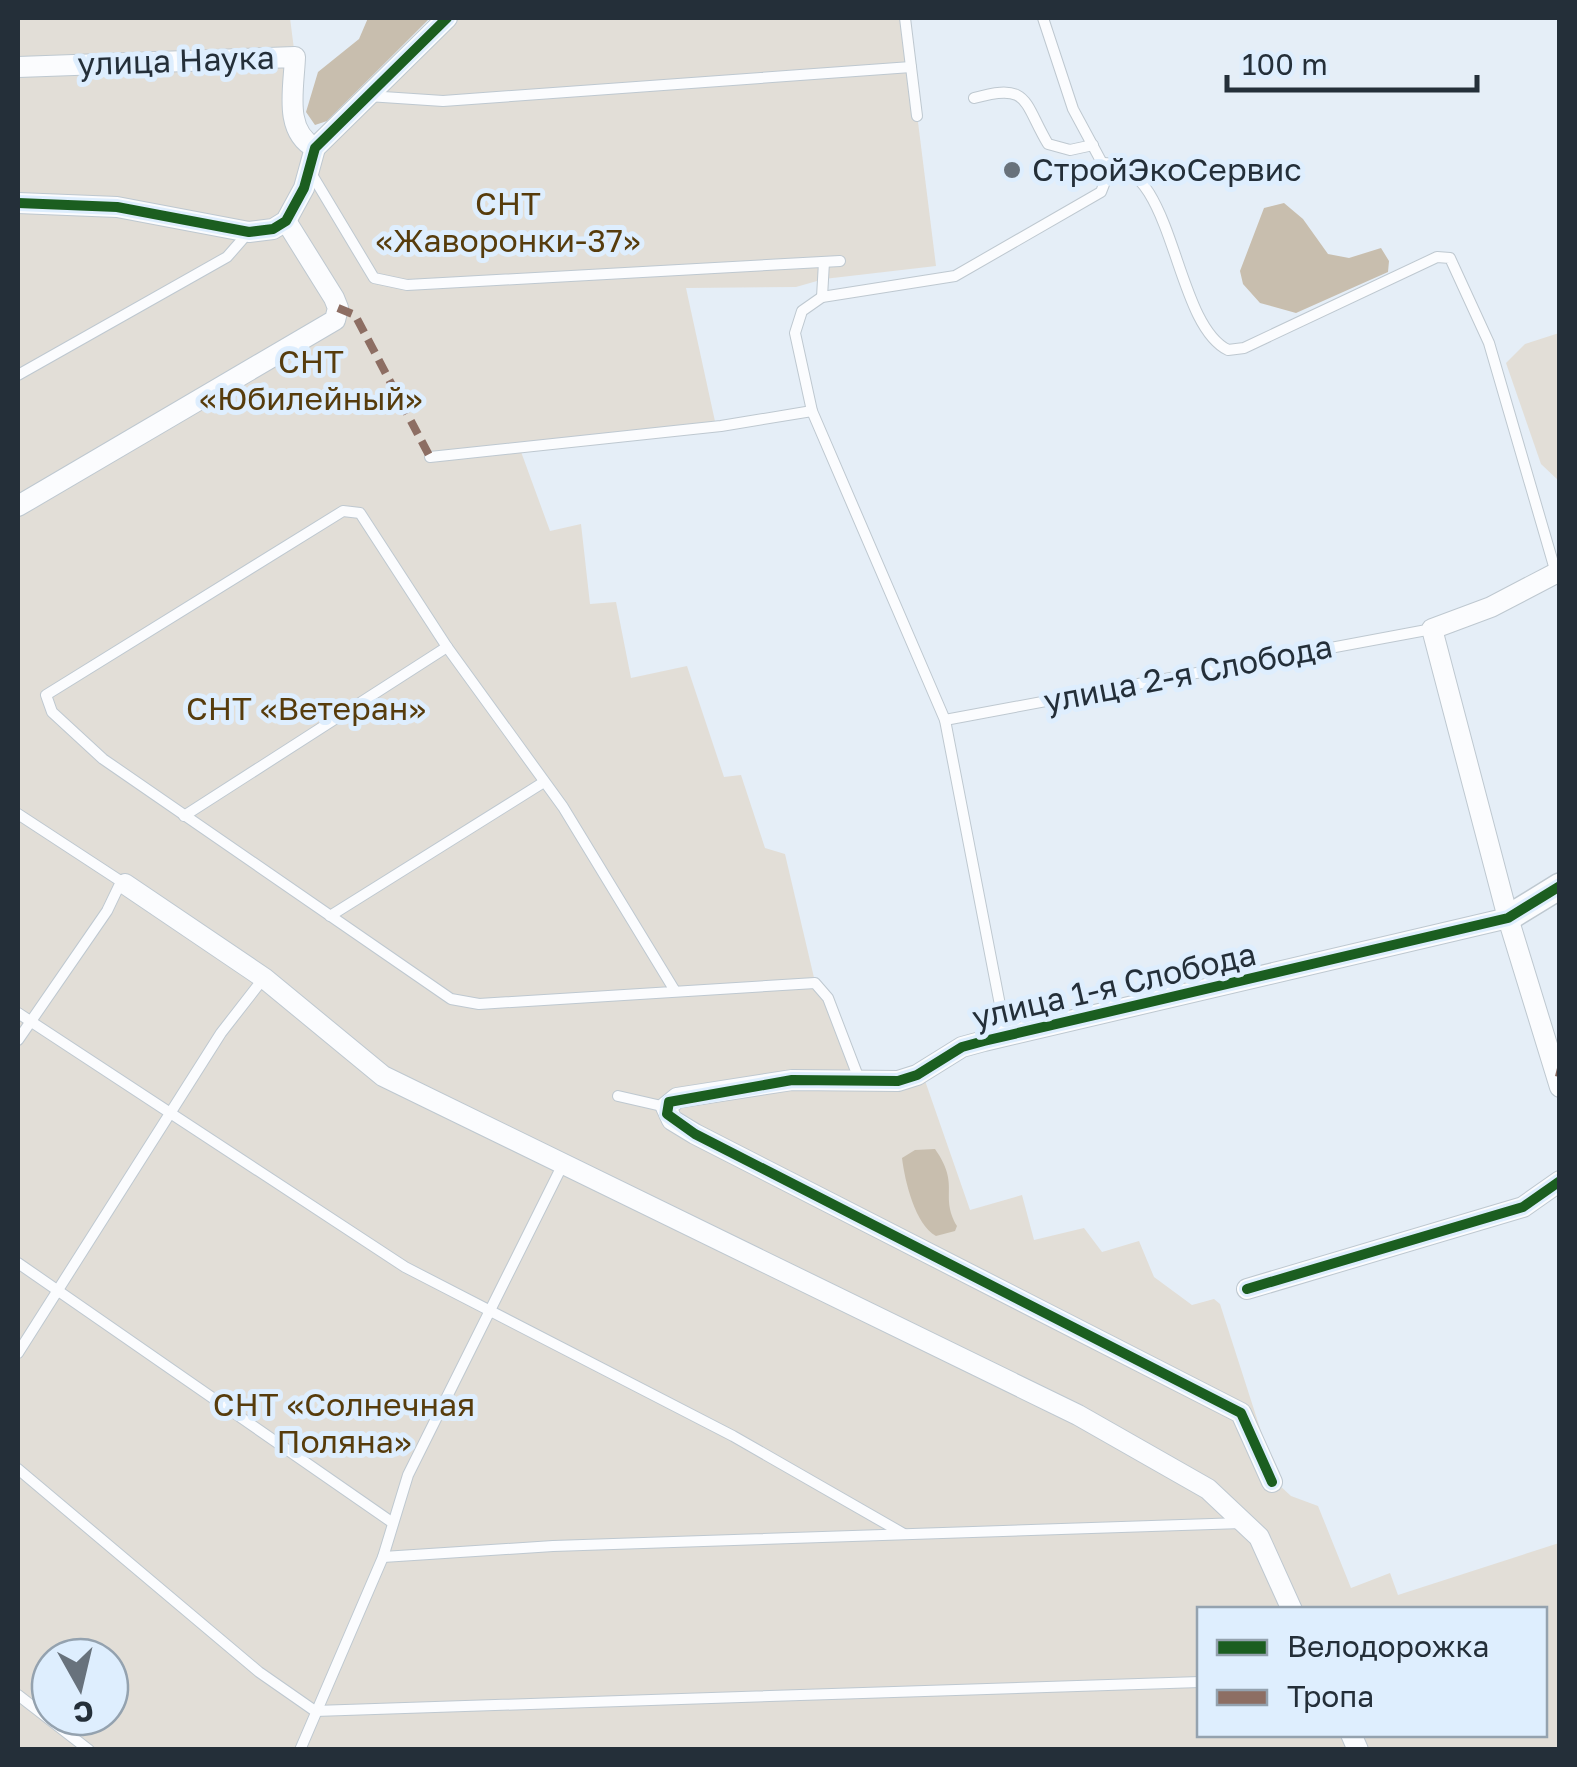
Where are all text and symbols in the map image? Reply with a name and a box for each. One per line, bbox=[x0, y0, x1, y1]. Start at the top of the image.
scale bar bbox=[1227, 30, 1477, 92]
street label: улица Наука bbox=[77, 38, 275, 82]
text: 100 m bbox=[1242, 46, 1328, 82]
place label: СтройЭкоСервис bbox=[1032, 150, 1302, 188]
marker: СтройЭкоСервис bbox=[1001, 159, 1023, 181]
park label: СНТ «Жаворонки-37» bbox=[375, 184, 641, 259]
park label: СНТ «Юбилейный» bbox=[199, 342, 423, 417]
street label: улица 2-я Слобода bbox=[1040, 626, 1335, 720]
park label: СНТ «Ветеран» bbox=[186, 689, 426, 727]
street label: улица 1-я Слобода bbox=[968, 934, 1259, 1036]
park label: СНТ «Солнечная Поляна» bbox=[213, 1385, 475, 1460]
legend bbox=[1197, 1607, 1547, 1737]
text: Велодорожка bbox=[1287, 1628, 1489, 1664]
north arrow bbox=[30, 1637, 130, 1737]
text: Тропа bbox=[1287, 1678, 1374, 1714]
text: С bbox=[71, 1695, 96, 1730]

